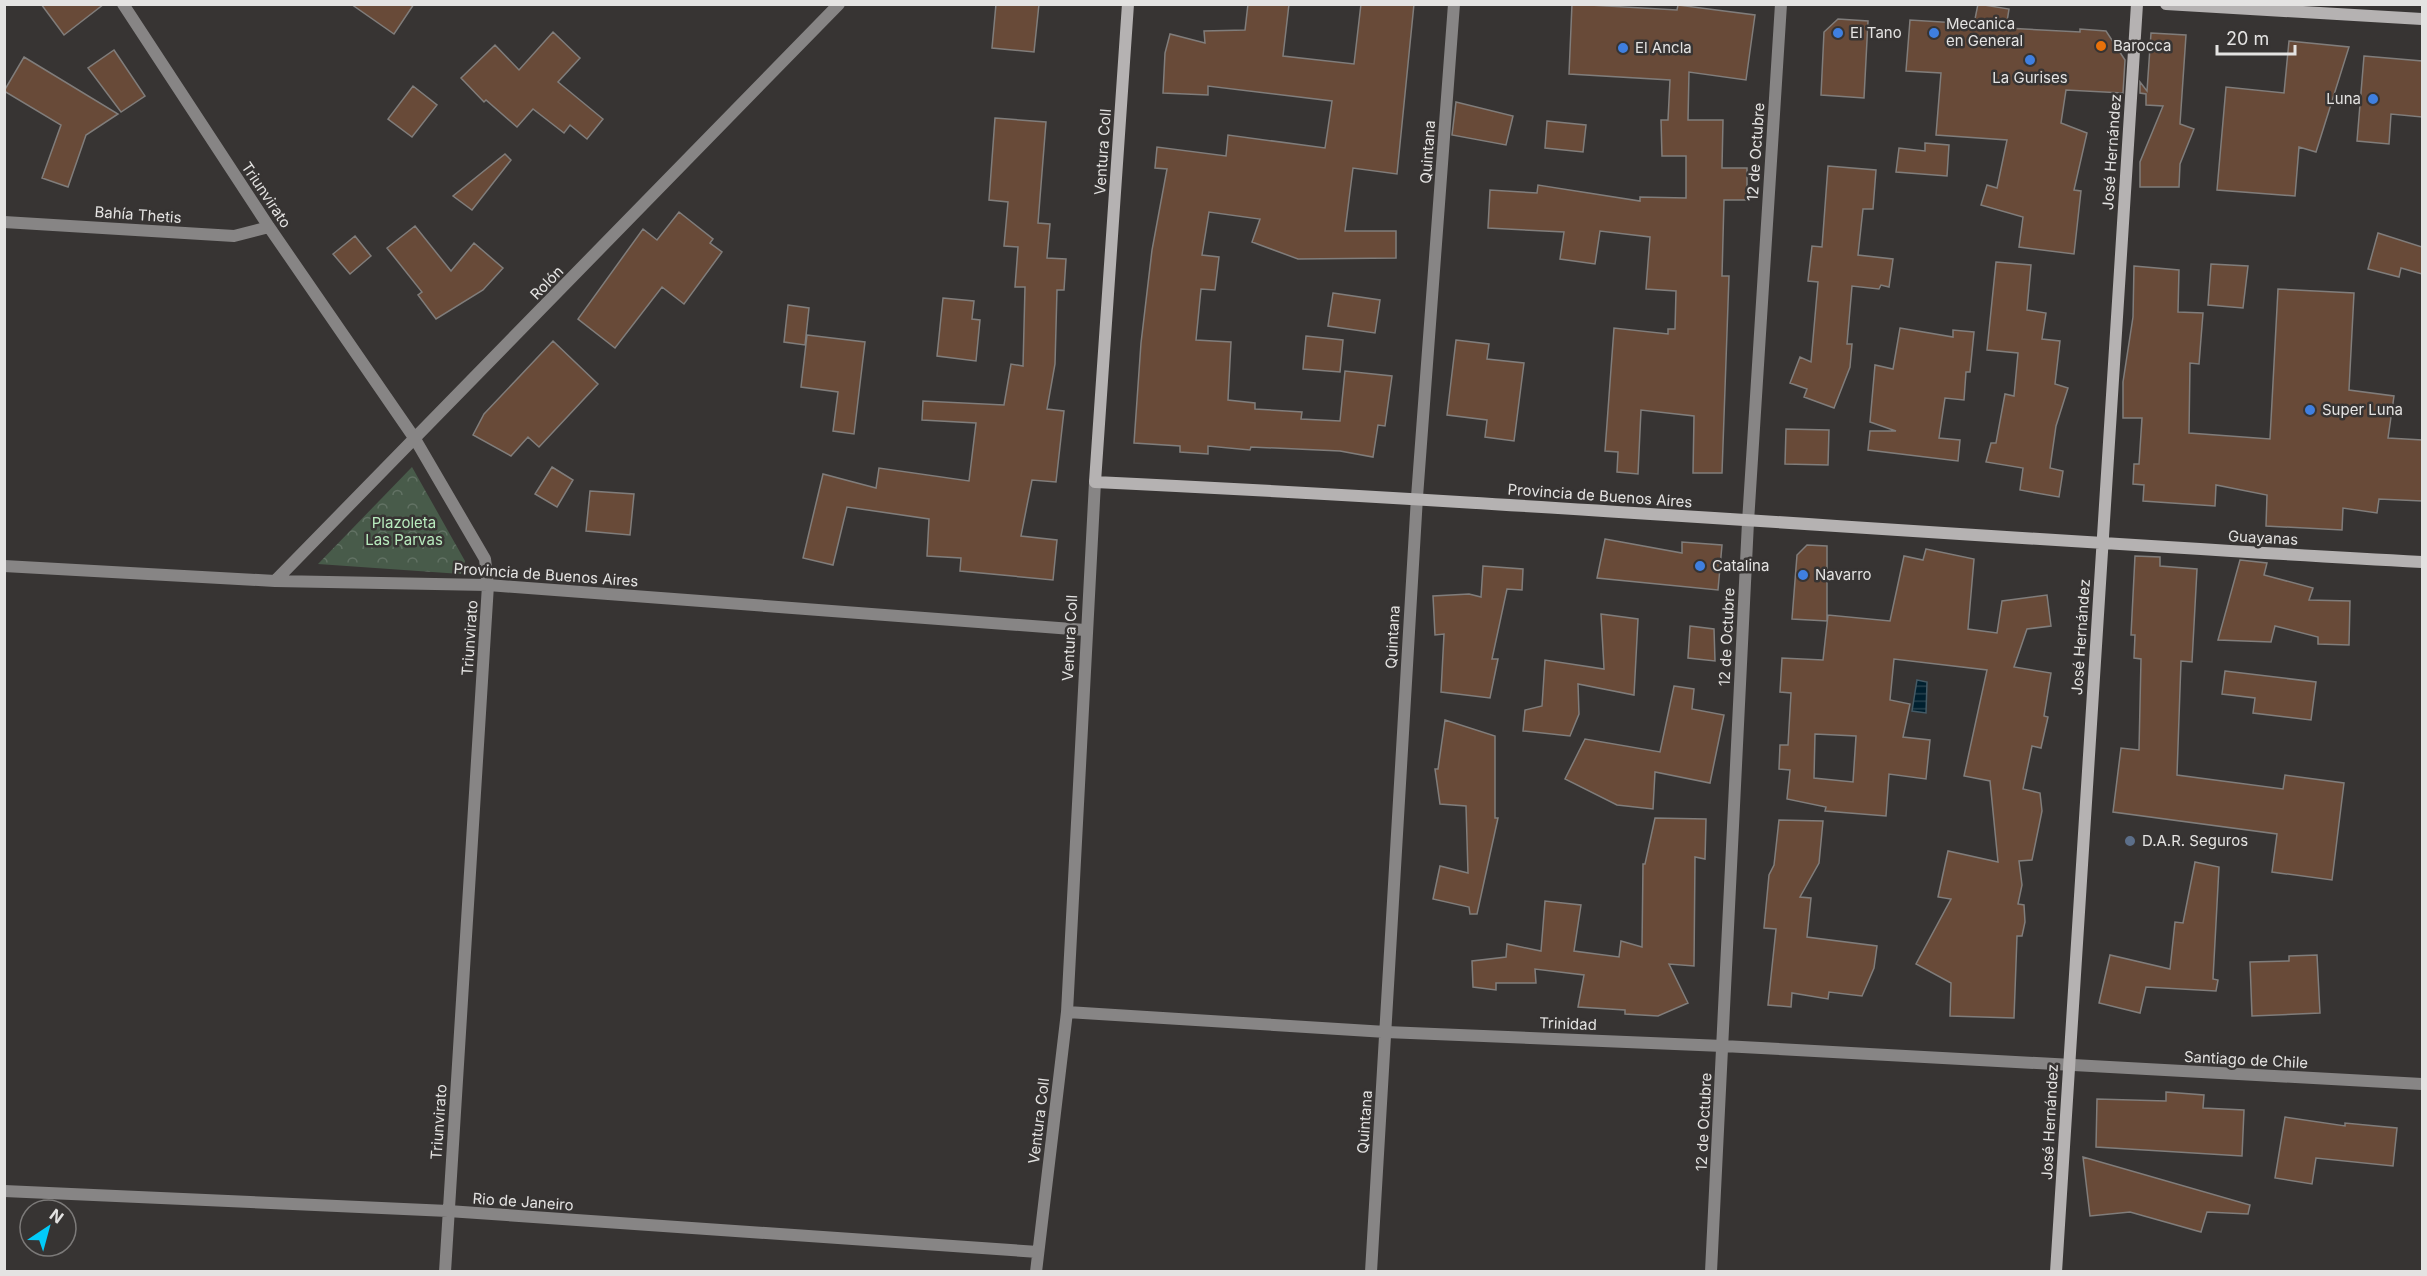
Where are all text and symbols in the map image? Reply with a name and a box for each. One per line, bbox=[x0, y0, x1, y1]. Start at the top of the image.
place label: Mecanica en General bbox=[1946, 14, 2023, 50]
scale bar bbox=[2217, 18, 2295, 56]
place label: El Tano bbox=[1850, 23, 1902, 42]
marker: El Tano bbox=[1831, 26, 1845, 40]
marker: Mecanica en General bbox=[1927, 26, 1941, 40]
text: 20 m bbox=[2226, 28, 2269, 49]
place label: Barocca bbox=[2113, 36, 2171, 55]
place label: El Ancla bbox=[1635, 38, 1692, 57]
marker: Barocca bbox=[2094, 39, 2108, 53]
marker: El Ancla bbox=[1616, 41, 1630, 55]
marker: La Gurises bbox=[2023, 53, 2037, 67]
place label: La Gurises bbox=[1992, 68, 2068, 87]
place label: Luna bbox=[2326, 89, 2361, 108]
marker: Luna bbox=[2366, 92, 2380, 106]
street label: José Hernández bbox=[2098, 93, 2125, 211]
street label: 12 de Octubre bbox=[1743, 102, 1768, 202]
street label: Ventura Coll bbox=[1090, 108, 1115, 196]
street label: Quintana bbox=[1416, 120, 1439, 184]
street label: Triunvirato bbox=[237, 158, 295, 231]
street label: Bahía Thetis bbox=[94, 202, 182, 227]
street label: Rolón bbox=[526, 262, 567, 304]
place label: Super Luna bbox=[2322, 400, 2403, 419]
marker: Super Luna bbox=[2303, 403, 2317, 417]
street label: Provincia de Buenos Aires bbox=[1507, 480, 1693, 511]
park label: Plazoleta Las Parvas bbox=[365, 513, 443, 549]
street label: Guayanas bbox=[2227, 526, 2299, 549]
place label: Catalina bbox=[1712, 556, 1769, 575]
street label: Provincia de Buenos Aires bbox=[453, 559, 639, 590]
marker: Catalina bbox=[1693, 559, 1707, 573]
place label: Navarro bbox=[1815, 565, 1872, 584]
marker: Navarro bbox=[1796, 568, 1810, 582]
street label: José Hernández bbox=[2067, 578, 2094, 696]
street label: 12 de Octubre bbox=[1714, 587, 1739, 687]
street label: Ventura Coll bbox=[1058, 594, 1081, 682]
street label: Triunvirato bbox=[457, 600, 482, 676]
street label: Quintana bbox=[1381, 605, 1404, 669]
place label: D.A.R. Seguros bbox=[2142, 831, 2248, 850]
marker: D.A.R. Seguros bbox=[2123, 834, 2137, 848]
street label: Trinidad bbox=[1539, 1013, 1597, 1034]
street label: Santiago de Chile bbox=[2183, 1047, 2309, 1072]
street label: José Hernández bbox=[2037, 1063, 2062, 1181]
street label: 12 de Octubre bbox=[1691, 1072, 1716, 1172]
street label: Ventura Coll bbox=[1024, 1077, 1053, 1165]
street label: Triunvirato bbox=[426, 1084, 451, 1160]
street label: Quintana bbox=[1353, 1090, 1376, 1154]
street label: Rio de Janeiro bbox=[472, 1188, 574, 1215]
north arrow bbox=[18, 1198, 78, 1258]
text: N bbox=[46, 1204, 68, 1228]

